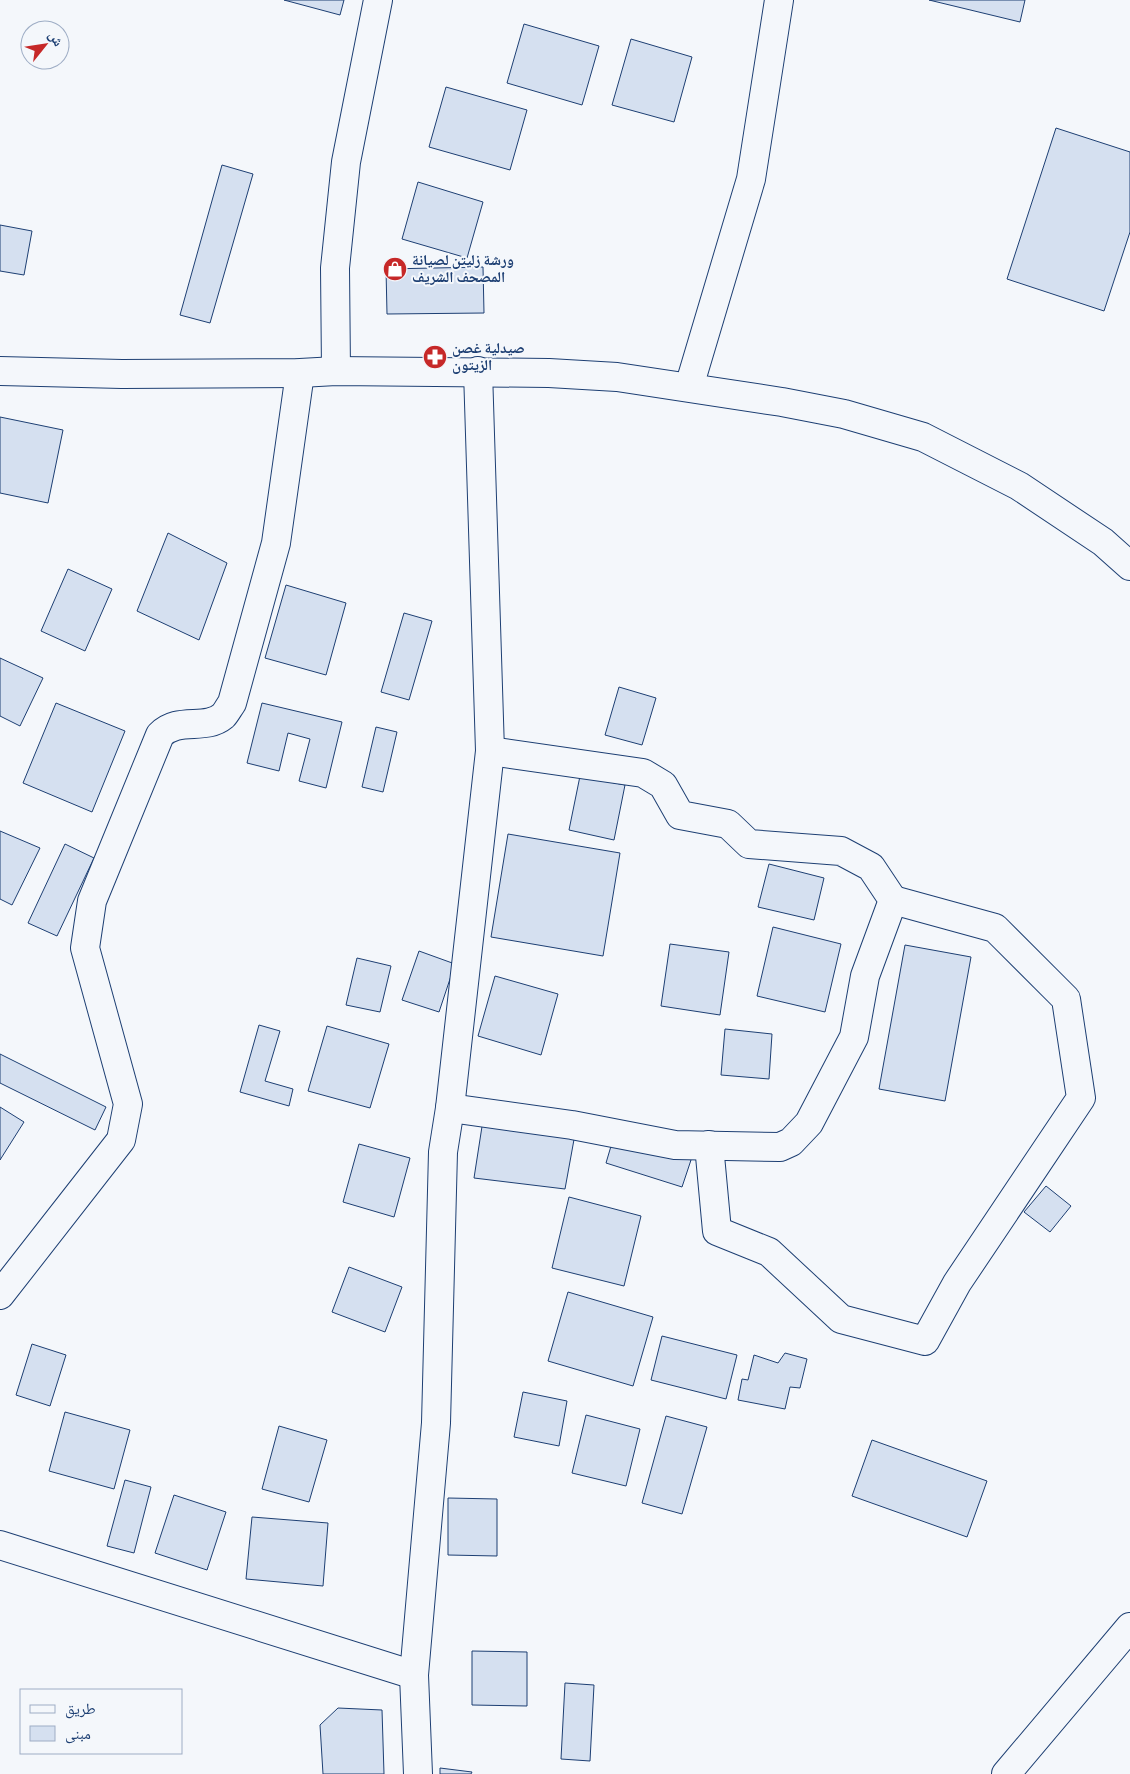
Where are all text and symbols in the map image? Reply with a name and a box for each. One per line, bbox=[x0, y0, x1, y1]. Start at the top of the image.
north arrow bbox=[20, 20, 70, 70]
text: ش bbox=[43, 28, 68, 51]
place label: ورشة زليتن لصيانة المصحف الشريف bbox=[412, 250, 514, 288]
shop icon: ورشة زليتن لصيانة المصحف الشريف bbox=[382, 256, 408, 282]
place label: صيدلية غصن الزيتون bbox=[452, 338, 525, 376]
pharmacy icon: صيدلية غصن الزيتون bbox=[422, 344, 448, 370]
legend bbox=[20, 1689, 182, 1754]
text: طريق bbox=[65, 1699, 96, 1720]
text: مبنى bbox=[65, 1724, 91, 1745]

